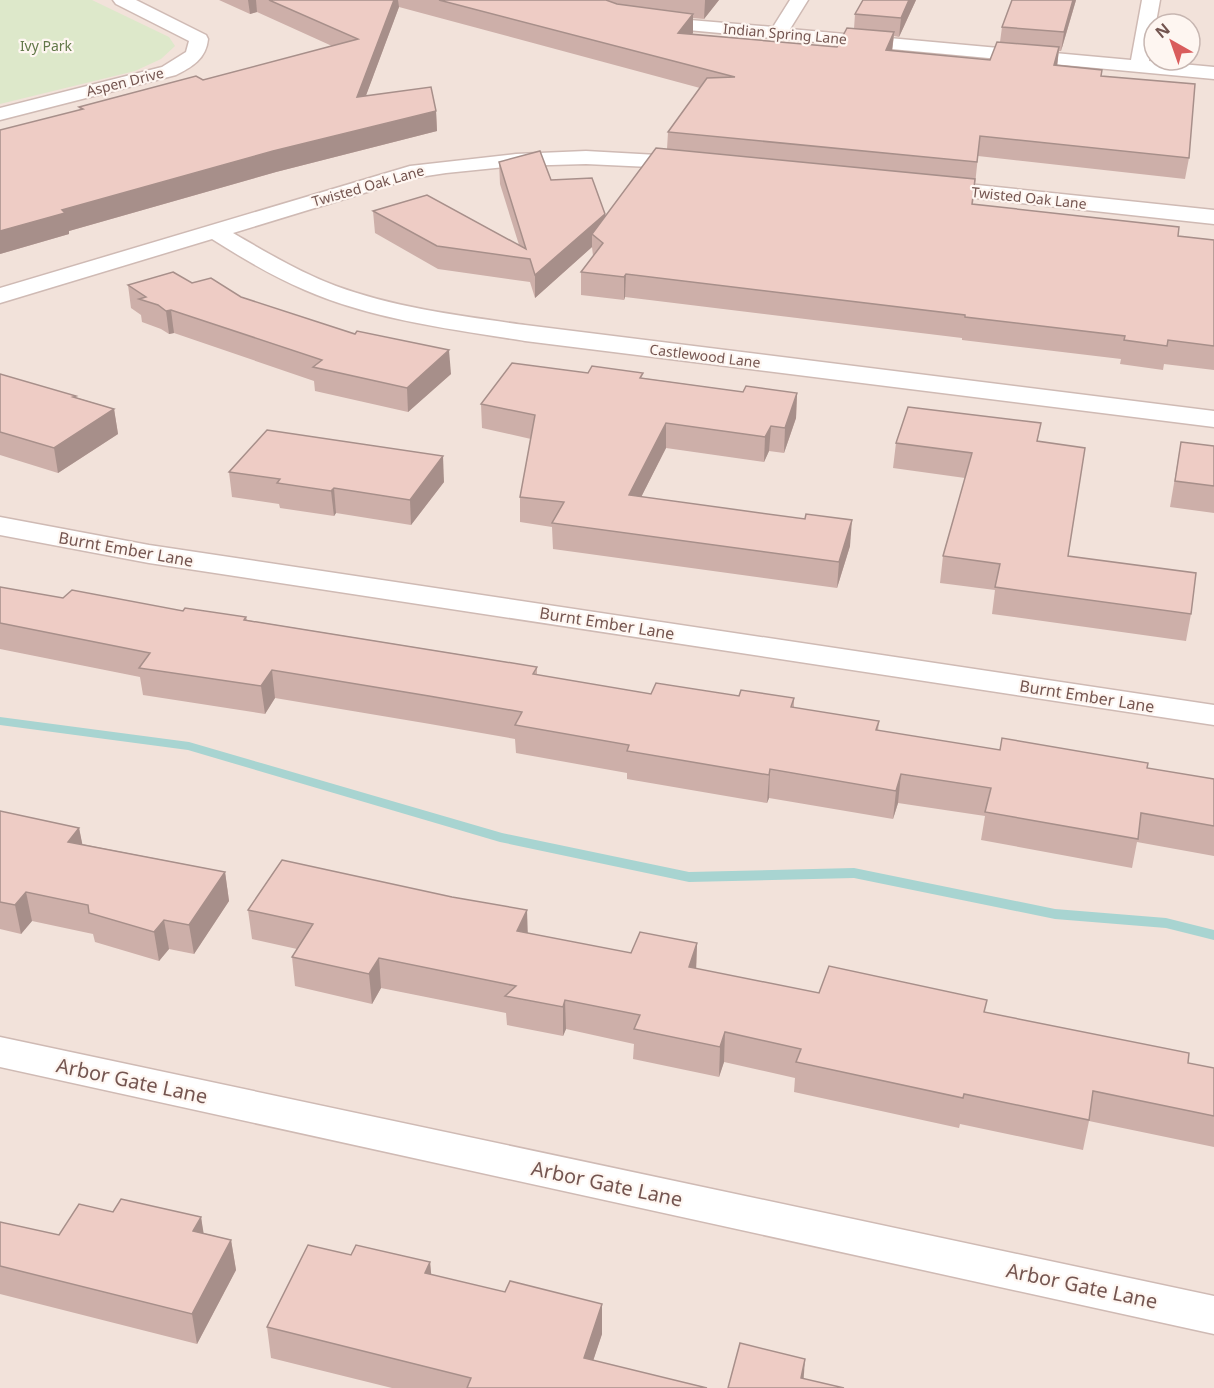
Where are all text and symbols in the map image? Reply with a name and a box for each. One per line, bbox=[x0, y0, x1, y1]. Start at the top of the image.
north arrow bbox=[1142, 12, 1202, 72]
text: N bbox=[1150, 18, 1174, 43]
street label: Indian Spring Lane bbox=[722, 19, 848, 48]
park label: Ivy Park bbox=[20, 36, 73, 55]
street label: Aspen Drive bbox=[84, 63, 166, 100]
street label: Twisted Oak Lane bbox=[310, 160, 426, 211]
street label: Twisted Oak Lane bbox=[971, 182, 1088, 213]
street label: Castlewood Lane bbox=[649, 339, 762, 372]
street label: Burnt Ember Lane bbox=[57, 526, 195, 572]
street label: Burnt Ember Lane bbox=[538, 601, 676, 645]
street label: Burnt Ember Lane bbox=[1018, 674, 1156, 718]
street label: Arbor Gate Lane bbox=[54, 1051, 210, 1110]
street label: Arbor Gate Lane bbox=[529, 1154, 685, 1213]
street label: Arbor Gate Lane bbox=[1004, 1256, 1160, 1315]

